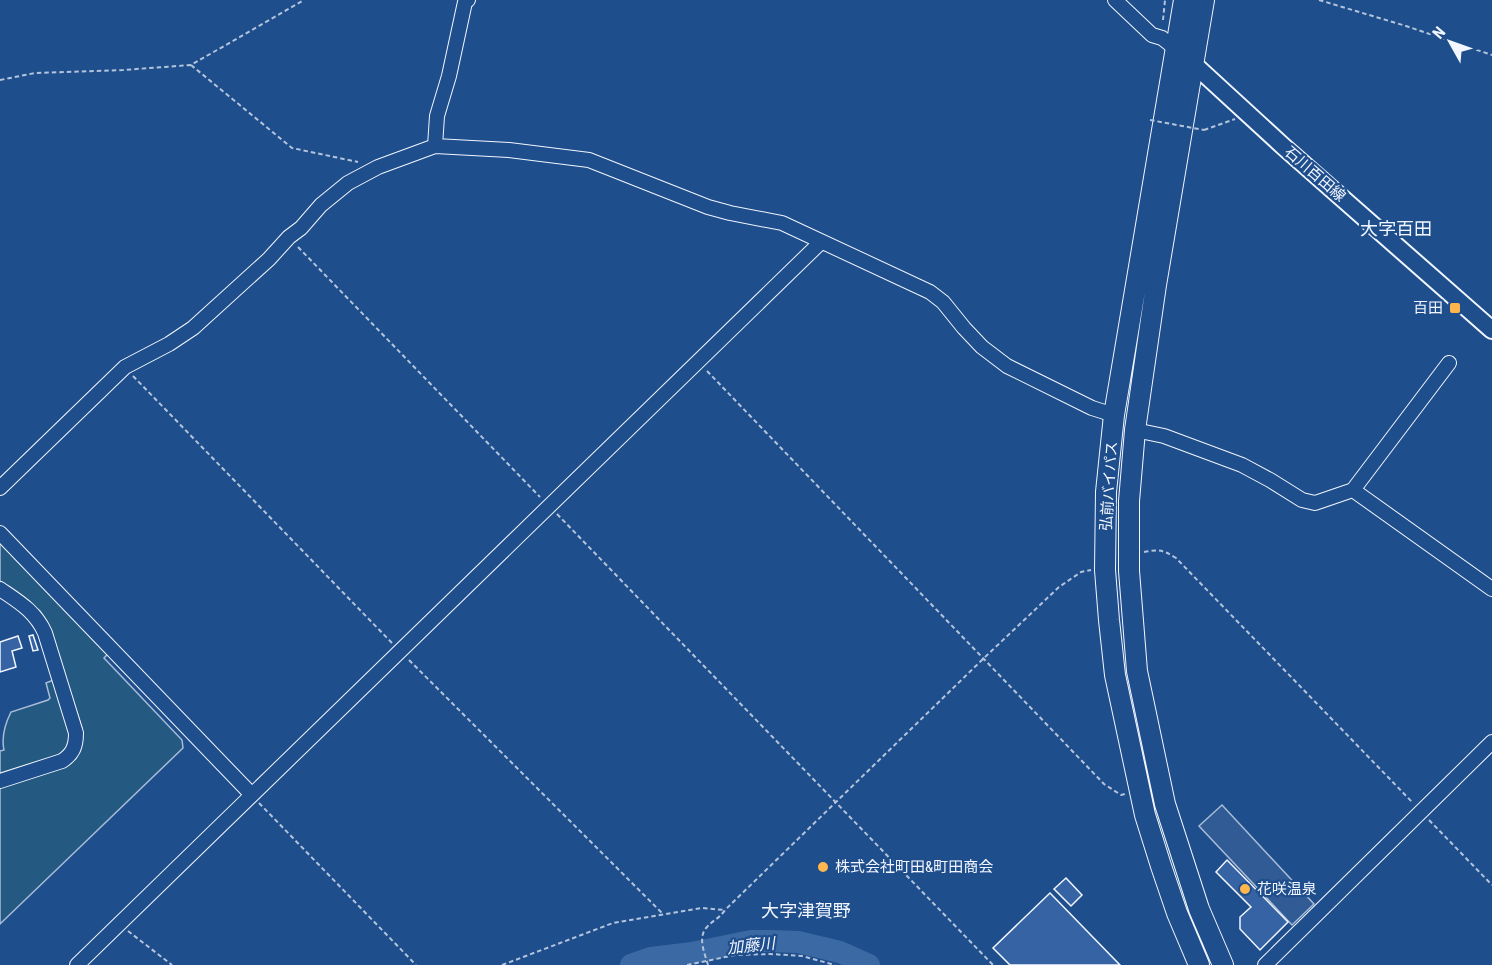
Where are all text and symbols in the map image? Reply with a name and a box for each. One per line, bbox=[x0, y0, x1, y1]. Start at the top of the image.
north arrow bbox=[1420, 12, 1480, 72]
text: N bbox=[1428, 23, 1449, 43]
street label: 石川百田線 bbox=[1281, 143, 1349, 205]
district label: 大字百田 bbox=[1360, 218, 1432, 239]
place label: 百田 bbox=[1413, 299, 1443, 317]
marker: 百田 bbox=[1448, 301, 1462, 315]
street label: 弘前バイパス bbox=[1097, 441, 1121, 531]
place label: 株式会社町田&町田商会 bbox=[835, 858, 993, 876]
marker: 株式会社町田&町田商会 bbox=[816, 860, 830, 874]
place label: 花咲温泉 bbox=[1257, 880, 1317, 898]
marker: 花咲温泉 bbox=[1238, 882, 1252, 896]
district label: 大字津賀野 bbox=[761, 900, 851, 921]
water label: 加藤川 bbox=[726, 933, 778, 957]

